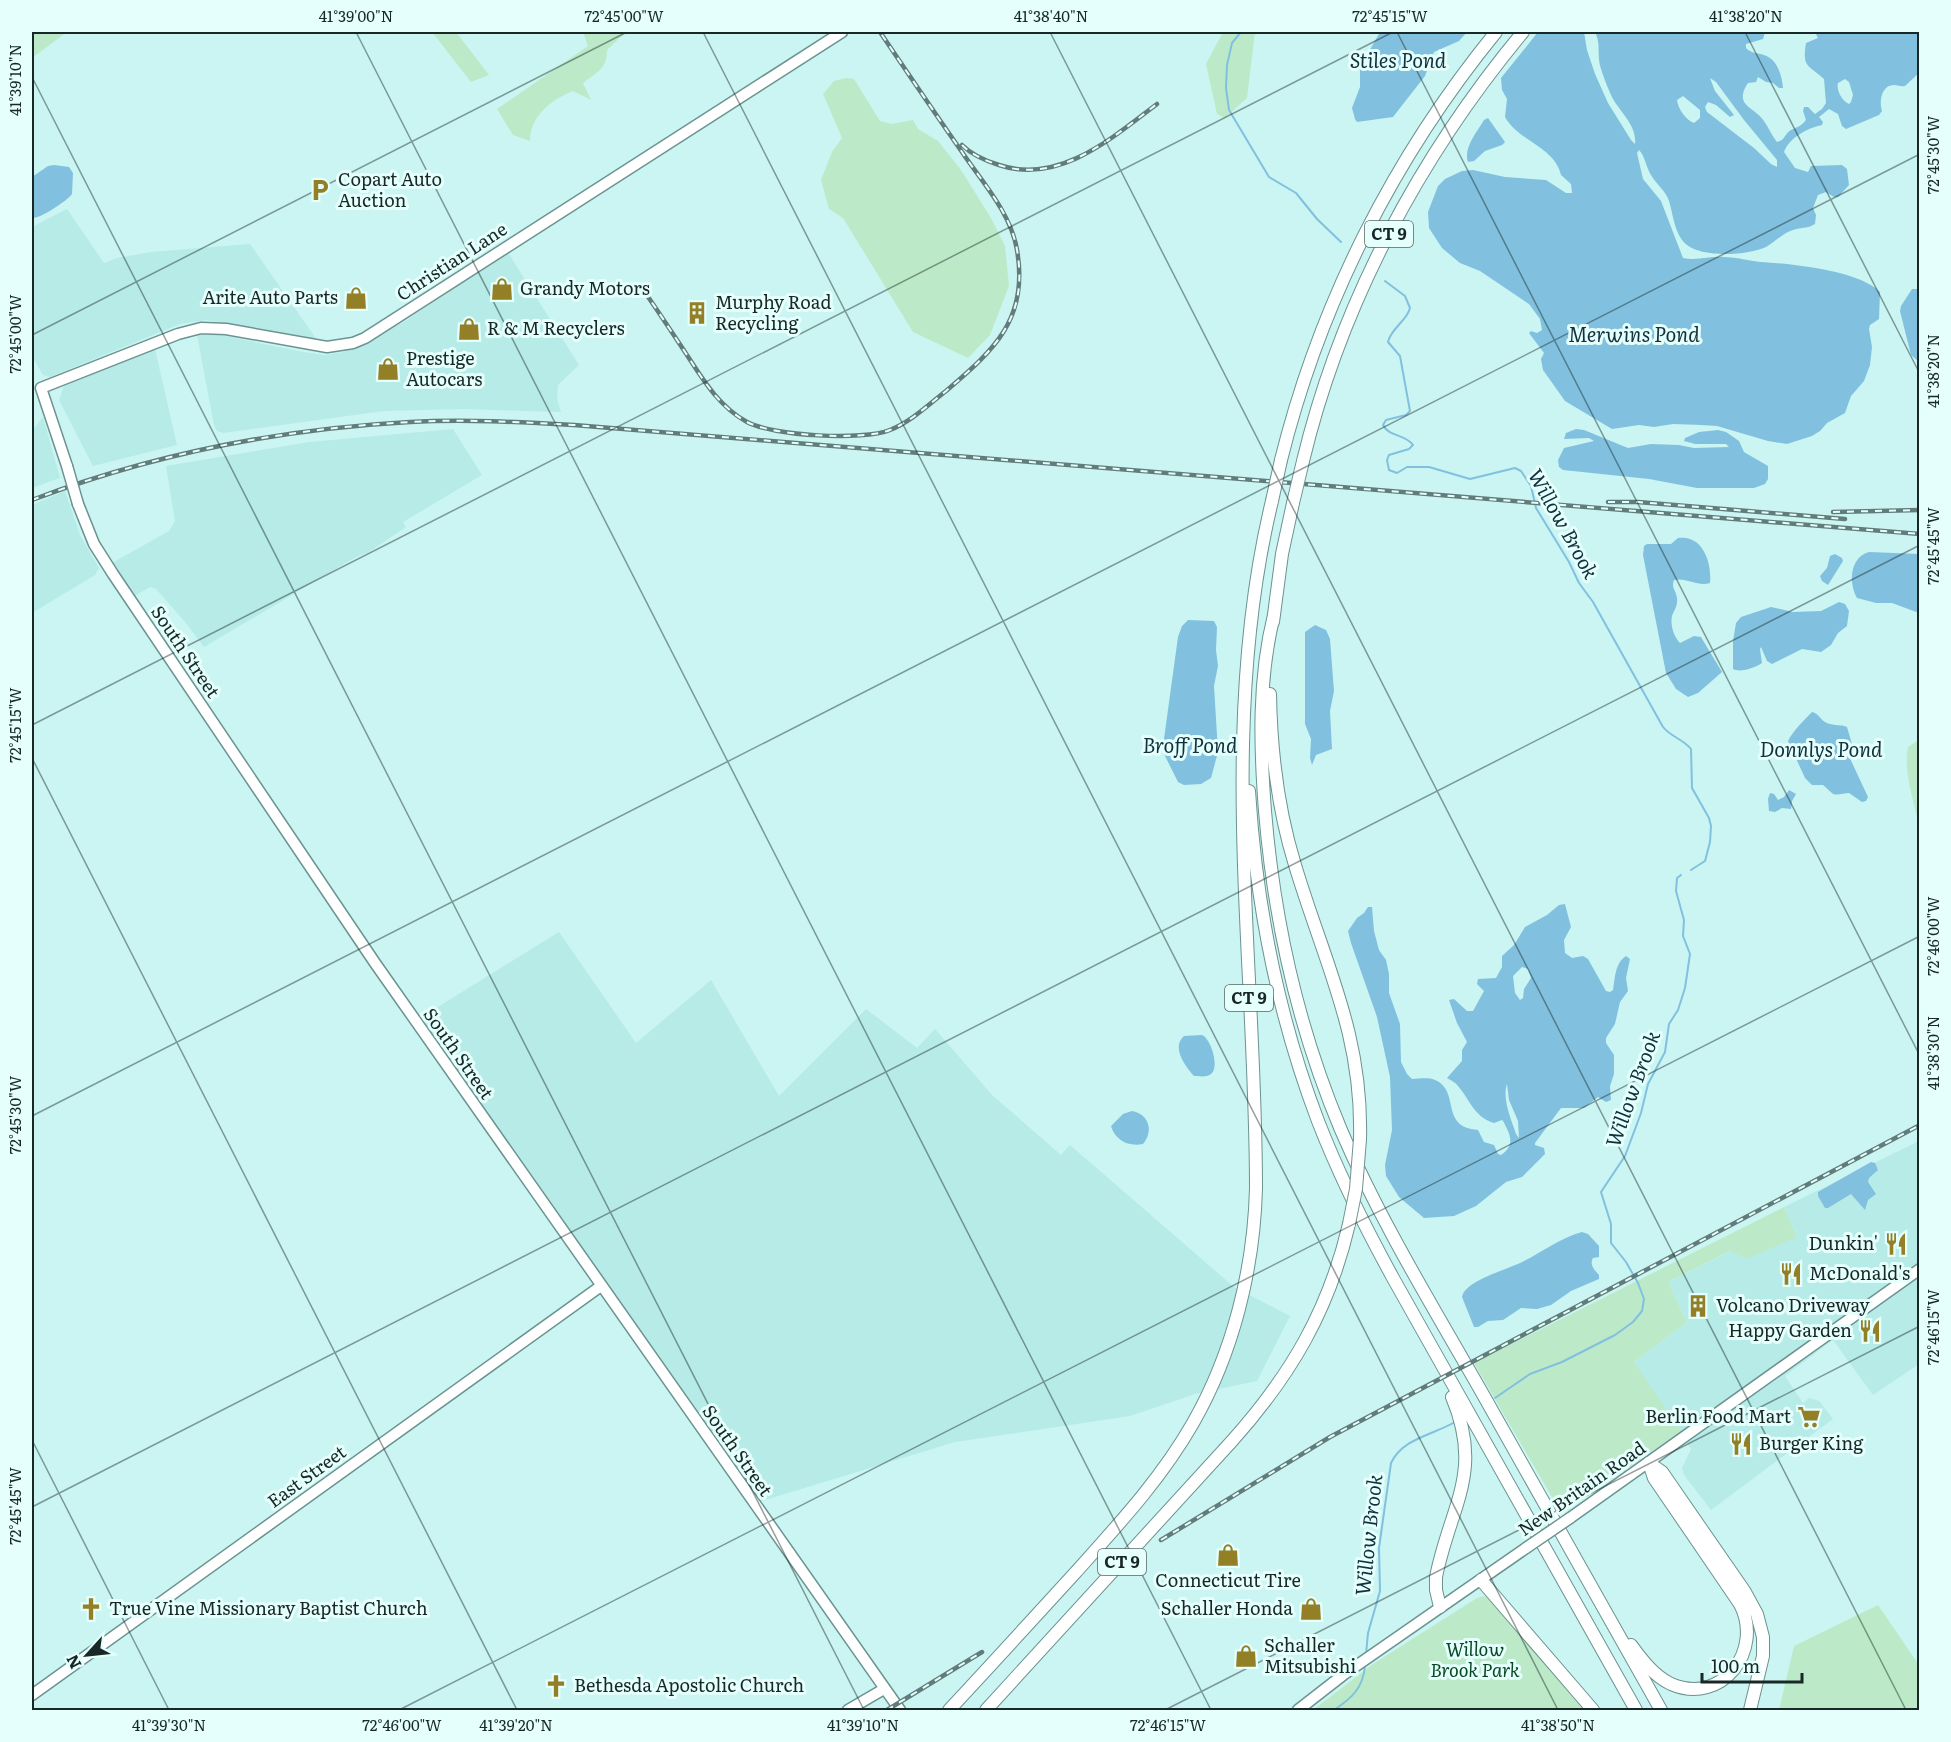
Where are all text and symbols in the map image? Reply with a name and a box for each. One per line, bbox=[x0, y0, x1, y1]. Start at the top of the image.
text: 41°39'00"N bbox=[319, 4, 393, 27]
text: 72°45'00"W bbox=[584, 4, 664, 27]
text: 41°38'40"N bbox=[1014, 4, 1088, 27]
text: 72°45'15"W bbox=[1352, 4, 1428, 27]
text: 41°38'20"N bbox=[1709, 4, 1783, 27]
text: 41°39'10"N bbox=[3, 44, 26, 116]
water label: Stiles Pond bbox=[1350, 44, 1447, 74]
text: 72°45'30"W bbox=[1921, 115, 1944, 194]
place label: Copart Auto Auction bbox=[338, 165, 442, 213]
parking icon: Copart Auto Auction bbox=[307, 177, 333, 203]
street label: Christian Lane bbox=[391, 215, 512, 307]
road number: CT 9 bbox=[1365, 221, 1413, 247]
place label: Grandy Motors bbox=[520, 274, 650, 301]
shop icon: Grandy Motors bbox=[489, 276, 515, 302]
place label: Arite Auto Parts bbox=[202, 283, 338, 310]
shop icon: Arite Auto Parts bbox=[343, 285, 369, 311]
place label: Murphy Road Recycling bbox=[715, 288, 831, 336]
text: 72°45'00"W bbox=[3, 294, 26, 374]
building icon: Murphy Road Recycling bbox=[684, 300, 710, 326]
place label: R & M Recyclers bbox=[487, 314, 625, 341]
shop icon: R & M Recyclers bbox=[456, 316, 482, 342]
water label: Merwins Pond bbox=[1568, 318, 1700, 348]
text: 41°38'20"N bbox=[1921, 334, 1944, 408]
place label: Prestige Autocars bbox=[406, 344, 482, 392]
shop icon: Prestige Autocars bbox=[375, 356, 401, 382]
water label: Willow Brook bbox=[1522, 462, 1607, 584]
text: 72°45'45"W bbox=[1921, 507, 1944, 585]
street label: South Street bbox=[145, 600, 228, 703]
text: 72°45'15"W bbox=[3, 687, 26, 763]
water label: Broff Pond bbox=[1143, 729, 1238, 759]
water label: Donnlys Pond bbox=[1759, 733, 1883, 763]
text: 72°46'00"W bbox=[1921, 896, 1944, 976]
road number: CT 9 bbox=[1225, 985, 1273, 1011]
street label: South Street bbox=[418, 1002, 501, 1105]
text: 41°38'30"N bbox=[1921, 1016, 1944, 1090]
water label: Willow Brook bbox=[1596, 1026, 1666, 1151]
text: 72°45'30"W bbox=[3, 1075, 26, 1154]
place label: Dunkin' bbox=[1809, 1229, 1878, 1256]
restaurant icon: Dunkin' bbox=[1883, 1231, 1909, 1257]
place label: McDonald's bbox=[1809, 1259, 1910, 1286]
restaurant icon: McDonald's bbox=[1778, 1261, 1804, 1287]
text: 72°46'15"W bbox=[1921, 1288, 1944, 1365]
place label: Volcano Driveway bbox=[1716, 1291, 1870, 1318]
building icon: Volcano Driveway bbox=[1685, 1293, 1711, 1319]
place label: Happy Garden bbox=[1728, 1316, 1852, 1343]
restaurant icon: Happy Garden bbox=[1857, 1318, 1883, 1344]
street label: South Street bbox=[697, 1399, 780, 1502]
place label: Berlin Food Mart bbox=[1645, 1402, 1792, 1429]
supermarket icon: Berlin Food Mart bbox=[1796, 1404, 1822, 1430]
place label: Burger King bbox=[1759, 1429, 1864, 1456]
restaurant icon: Burger King bbox=[1728, 1431, 1754, 1457]
street label: New Britain Road bbox=[1512, 1434, 1650, 1542]
street label: East Street bbox=[261, 1438, 352, 1514]
text: 72°45'45"W bbox=[3, 1467, 26, 1545]
water label: Willow Brook bbox=[1346, 1473, 1388, 1597]
shop icon: Connecticut Tire bbox=[1215, 1542, 1241, 1568]
road number: CT 9 bbox=[1098, 1549, 1146, 1575]
place label: Connecticut Tire bbox=[1155, 1566, 1301, 1593]
place label: True Vine Missionary Baptist Church bbox=[109, 1594, 428, 1621]
place label: Schaller Honda bbox=[1161, 1594, 1293, 1621]
church icon: True Vine Missionary Baptist Church bbox=[78, 1596, 104, 1622]
shop icon: Schaller Honda bbox=[1298, 1596, 1324, 1622]
north arrow bbox=[57, 1625, 117, 1685]
place label: Schaller Mitsubishi bbox=[1264, 1631, 1356, 1679]
park label: Willow Brook Park bbox=[1430, 1635, 1520, 1683]
shop icon: Schaller Mitsubishi bbox=[1233, 1643, 1259, 1669]
scale bar bbox=[1702, 1646, 1802, 1684]
text: N bbox=[59, 1651, 86, 1674]
text: 100 m bbox=[1711, 1652, 1760, 1679]
place label: Bethesda Apostolic Church bbox=[574, 1671, 804, 1698]
church icon: Bethesda Apostolic Church bbox=[543, 1673, 569, 1699]
text: 41°39'30"N bbox=[132, 1713, 206, 1736]
text: 72°46'00"W bbox=[362, 1713, 442, 1736]
text: 41°39'20"N bbox=[479, 1713, 553, 1736]
text: 41°39'10"N bbox=[827, 1713, 899, 1736]
text: 72°46'15"W bbox=[1130, 1713, 1207, 1736]
text: 41°38'50"N bbox=[1521, 1713, 1595, 1736]

